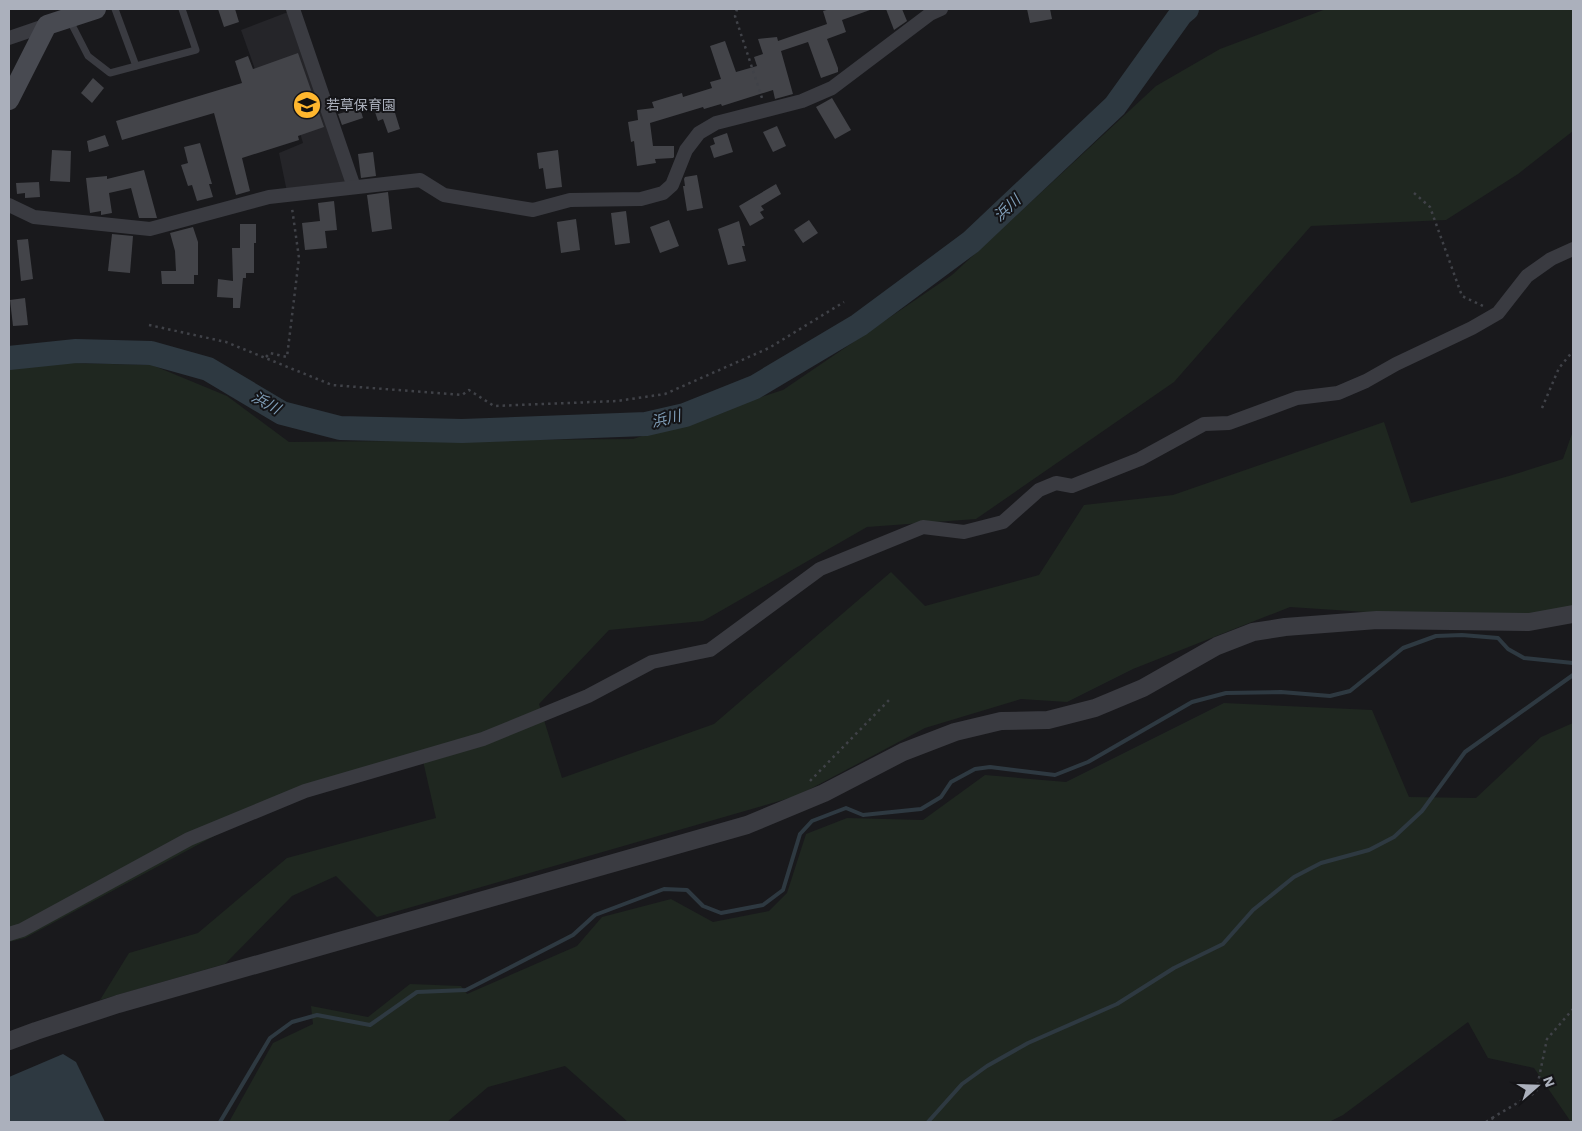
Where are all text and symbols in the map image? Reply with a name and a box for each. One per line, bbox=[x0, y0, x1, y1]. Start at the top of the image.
school or university icon: 若草保育園 bbox=[292, 90, 322, 120]
place label: 若草保育園 bbox=[326, 97, 396, 113]
water label: 浜川 bbox=[990, 190, 1026, 225]
water label: 浜川 bbox=[249, 388, 285, 419]
water label: 浜川 bbox=[649, 406, 685, 431]
north arrow bbox=[1512, 1061, 1562, 1111]
text: N bbox=[1540, 1074, 1559, 1089]

